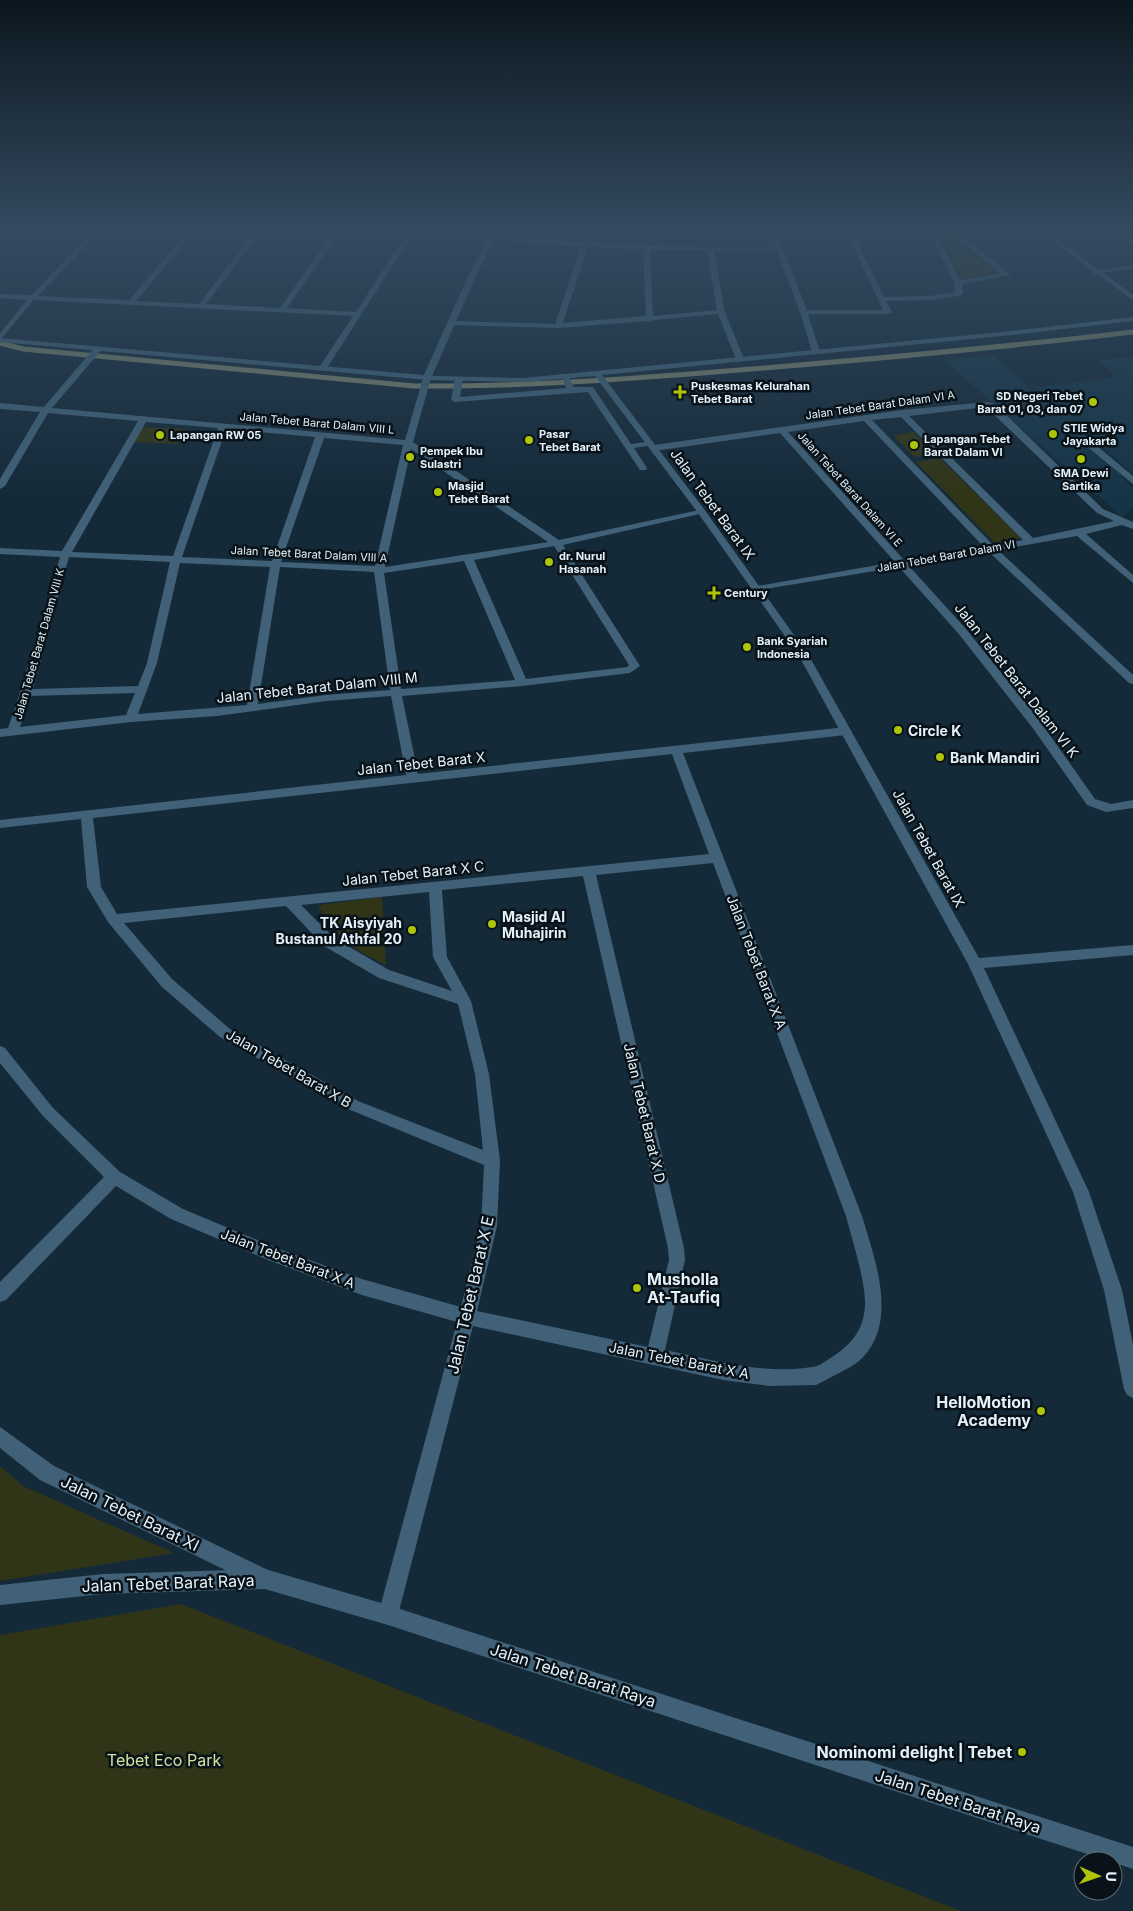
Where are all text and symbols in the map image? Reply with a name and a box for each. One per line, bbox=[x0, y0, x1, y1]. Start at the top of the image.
place label: Puskesmas Kelurahan Tebet Barat bbox=[691, 379, 810, 406]
marker: Puskesmas Kelurahan Tebet Barat bbox=[673, 385, 687, 399]
street label: Jalan Tebet Barat Dalam VI A bbox=[804, 388, 956, 422]
place label: SD Negeri Tebet Barat 01, 03, dan 07 bbox=[977, 389, 1083, 416]
marker: SD Negeri Tebet Barat 01, 03, dan 07 bbox=[1087, 396, 1099, 408]
street label: Jalan Tebet Barat Dalam VIII L bbox=[239, 409, 395, 437]
place label: STIE Widya Jayakarta bbox=[1063, 421, 1124, 448]
place label: Pasar Tebet Barat bbox=[539, 427, 601, 454]
place label: Lapangan RW 05 bbox=[170, 428, 261, 442]
marker: STIE Widya Jayakarta bbox=[1047, 428, 1059, 440]
marker: Lapangan RW 05 bbox=[154, 429, 166, 441]
street label: Jalan Tebet Barat Dalam VI E bbox=[795, 429, 905, 549]
place label: Lapangan Tebet Barat Dalam VI bbox=[924, 432, 1010, 459]
marker: Pasar Tebet Barat bbox=[523, 434, 535, 446]
marker: Lapangan Tebet Barat Dalam VI bbox=[908, 439, 920, 451]
place label: Pempek Ibu Sulastri bbox=[420, 444, 483, 471]
street label: Jalan Tebet Barat IX bbox=[667, 445, 759, 563]
marker: Pempek Ibu Sulastri bbox=[404, 451, 416, 463]
marker: SMA Dewi Sartika bbox=[1075, 453, 1087, 465]
place label: SMA Dewi Sartika bbox=[1054, 466, 1108, 493]
place label: Masjid Tebet Barat bbox=[448, 479, 510, 506]
marker: Masjid Tebet Barat bbox=[432, 486, 444, 498]
street label: Jalan Tebet Barat Dalam VI bbox=[876, 537, 1016, 575]
street label: Jalan Tebet Barat Dalam VIII A bbox=[230, 543, 388, 565]
place label: dr. Nurul Hasanah bbox=[559, 549, 606, 576]
marker: dr. Nurul Hasanah bbox=[543, 556, 555, 568]
street label: Jalan Tebet Barat Dalam VIII K bbox=[11, 566, 67, 721]
place label: Century bbox=[724, 586, 768, 600]
marker: Century bbox=[708, 587, 720, 599]
street label: Jalan Tebet Barat Dalam VI K bbox=[951, 599, 1083, 761]
place label: Bank Syariah Indonesia bbox=[757, 634, 828, 661]
marker: Bank Syariah Indonesia bbox=[741, 641, 753, 653]
street label: Jalan Tebet Barat Dalam VIII M bbox=[216, 668, 418, 706]
place label: Circle K bbox=[908, 722, 961, 739]
marker: Circle K bbox=[892, 724, 904, 736]
street label: Jalan Tebet Barat X bbox=[356, 748, 486, 778]
place label: Bank Mandiri bbox=[950, 749, 1040, 766]
marker: Bank Mandiri bbox=[934, 751, 946, 763]
street label: Jalan Tebet Barat IX bbox=[889, 786, 969, 911]
street label: Jalan Tebet Barat X C bbox=[341, 857, 485, 889]
street label: Jalan Tebet Barat X A bbox=[724, 892, 791, 1032]
place label: Masjid Al Muhajirin bbox=[502, 908, 567, 941]
place label: TK Aisyiyah Bustanul Athfal 20 bbox=[276, 914, 402, 947]
marker: Masjid Al Muhajirin bbox=[486, 918, 498, 930]
marker: TK Aisyiyah Bustanul Athfal 20 bbox=[406, 924, 418, 936]
street label: Jalan Tebet Barat X B bbox=[223, 1025, 355, 1111]
street label: Jalan Tebet Barat X D bbox=[621, 1041, 669, 1185]
street label: Jalan Tebet Barat X E bbox=[442, 1214, 498, 1376]
street label: Jalan Tebet Barat X A bbox=[218, 1225, 358, 1292]
place label: Musholla At-Taufiq bbox=[647, 1269, 720, 1307]
marker: Musholla At-Taufiq bbox=[631, 1282, 643, 1294]
street label: Jalan Tebet Barat X A bbox=[607, 1338, 751, 1382]
place label: HelloMotion Academy bbox=[936, 1392, 1031, 1430]
marker: HelloMotion Academy bbox=[1035, 1405, 1047, 1417]
street label: Jalan Tebet Barat XI bbox=[57, 1471, 203, 1555]
street label: Jalan Tebet Barat Raya bbox=[81, 1570, 255, 1596]
street label: Jalan Tebet Barat Raya bbox=[488, 1639, 658, 1711]
place label: Nominomi delight | Tebet bbox=[816, 1742, 1012, 1762]
marker: Nominomi delight | Tebet bbox=[1016, 1746, 1028, 1758]
park label: Tebet Eco Park bbox=[107, 1750, 221, 1770]
street label: Jalan Tebet Barat Raya bbox=[873, 1765, 1043, 1837]
north arrow bbox=[1073, 1851, 1123, 1901]
text: U bbox=[1103, 1871, 1120, 1882]

